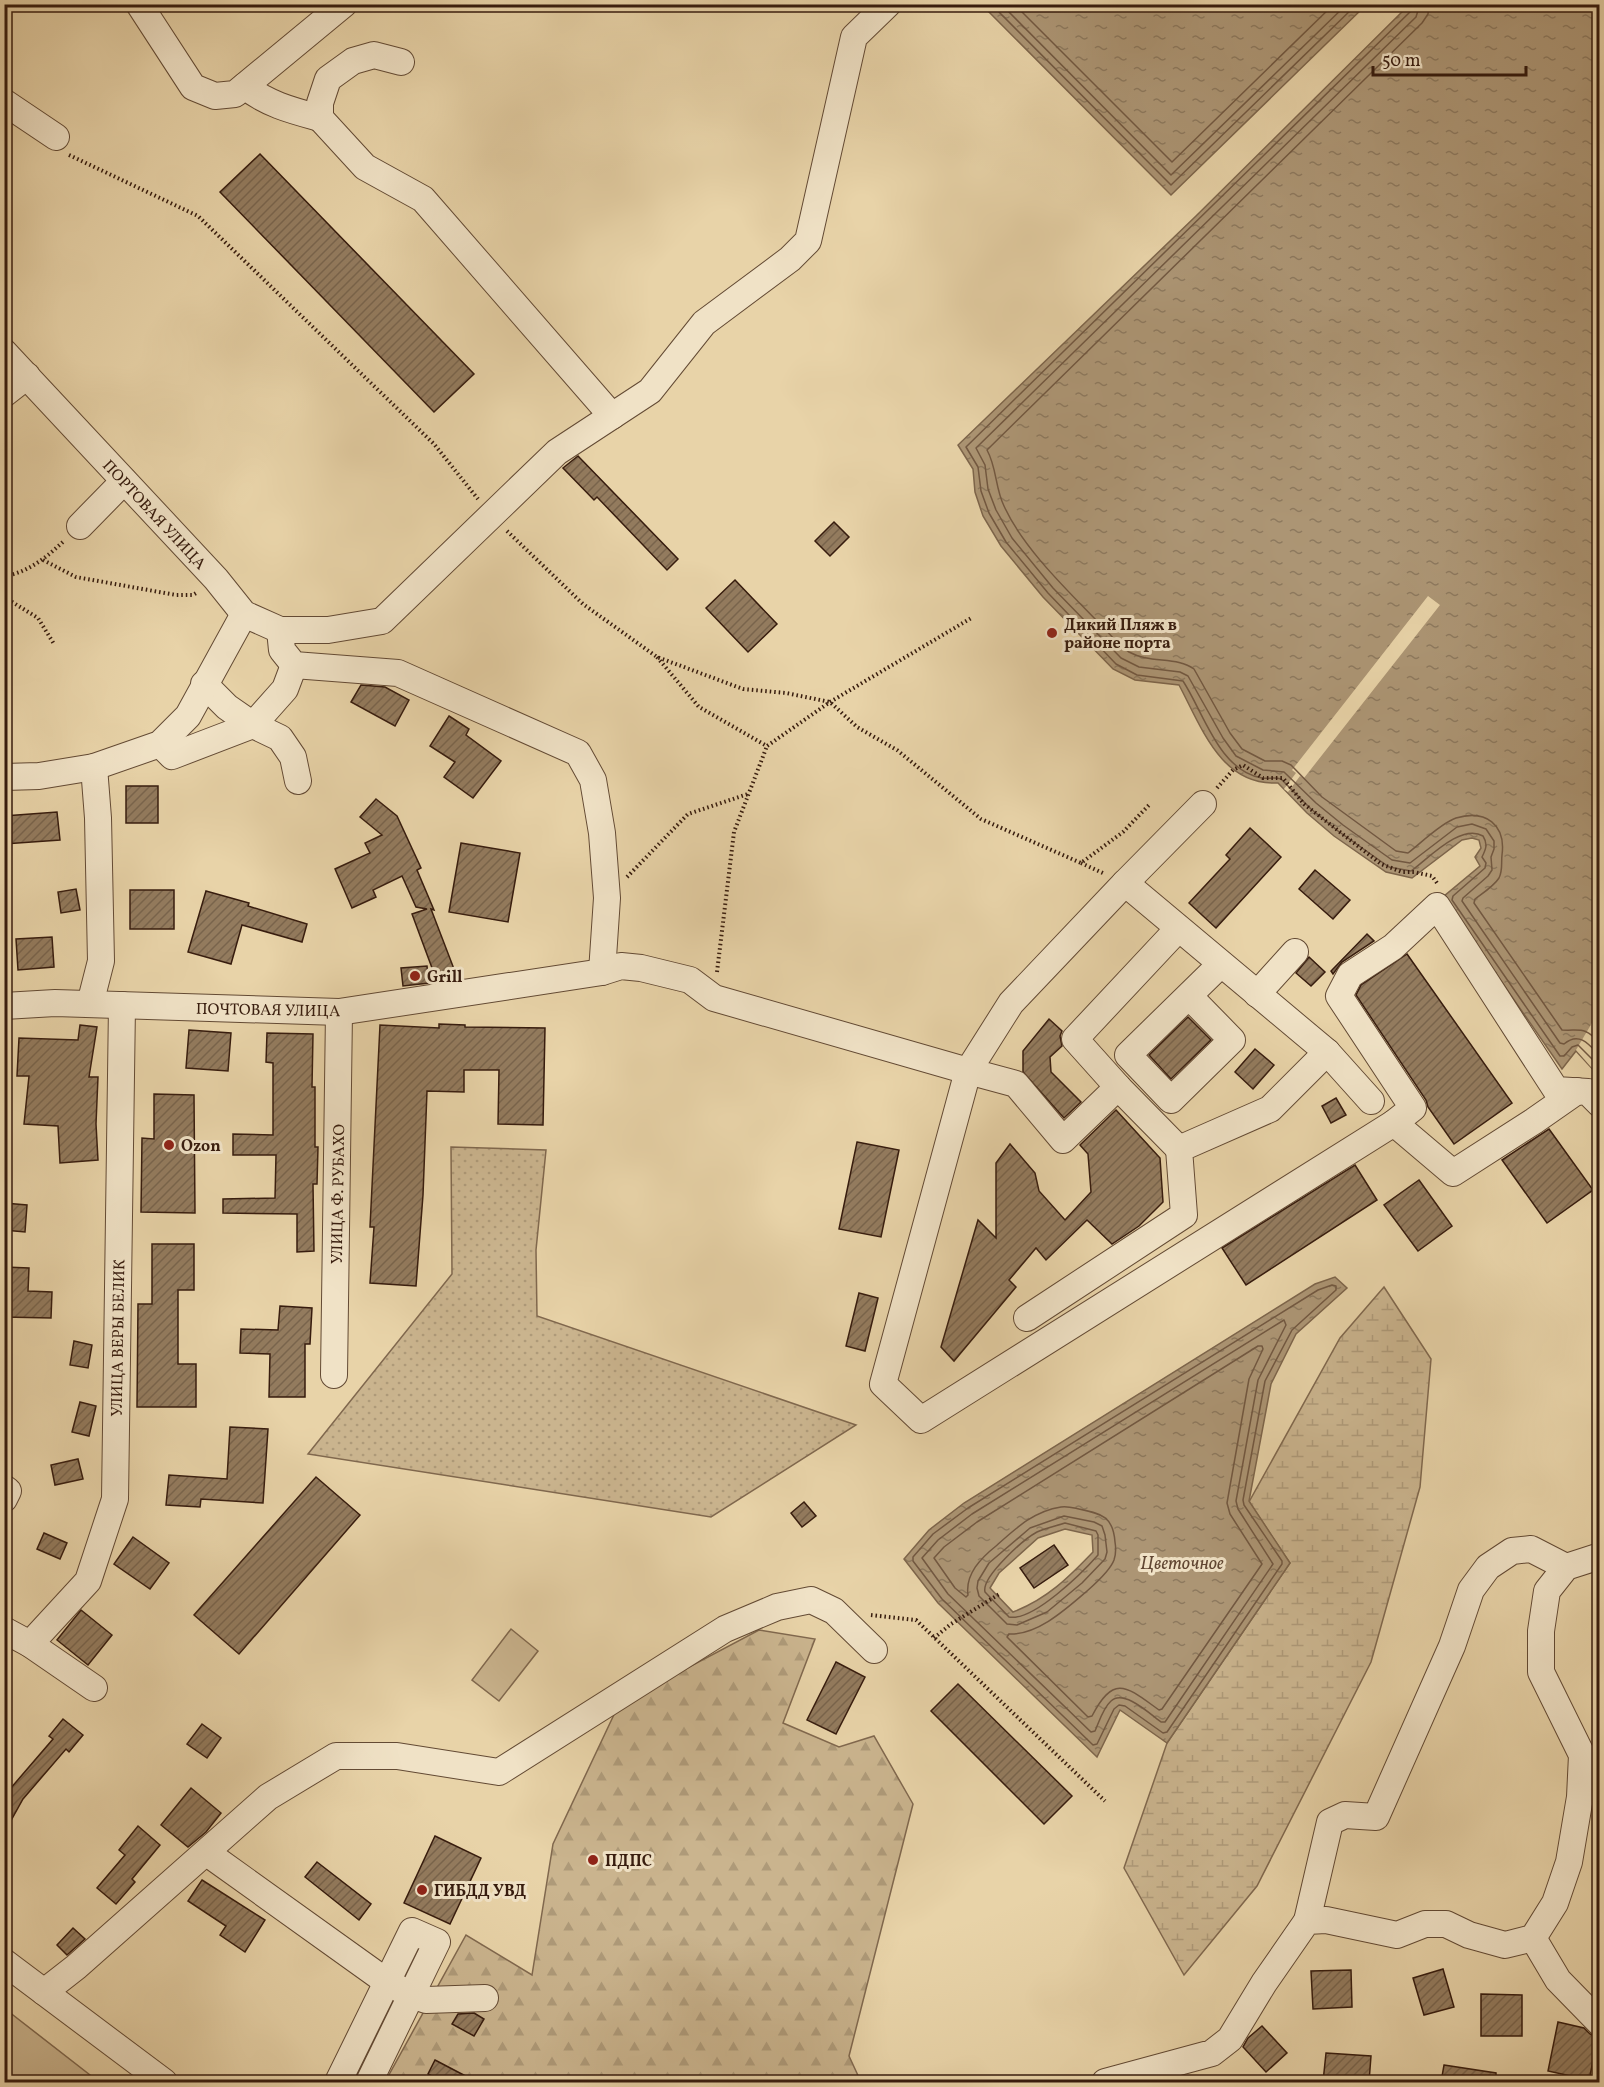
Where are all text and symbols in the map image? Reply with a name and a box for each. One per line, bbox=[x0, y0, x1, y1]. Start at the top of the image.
scale bar bbox=[1373, 39, 1526, 77]
text: 50 m bbox=[1382, 49, 1421, 74]
street label: ПОРТОВАЯ УЛИЦА bbox=[97, 455, 210, 575]
place label: Дикий Пляж в районе порта bbox=[1064, 615, 1177, 655]
marker: Дикий Пляж в районе порта bbox=[1045, 626, 1059, 640]
place label: Grill bbox=[427, 967, 463, 989]
marker: Grill bbox=[408, 969, 422, 983]
street label: ПОЧТОВАЯ УЛИЦА bbox=[196, 999, 340, 1023]
street label: УЛИЦА Ф. РУБАХО bbox=[327, 1123, 351, 1264]
place label: Ozon bbox=[181, 1136, 221, 1158]
marker: Ozon bbox=[162, 1138, 176, 1152]
street label: УЛИЦА ВЕРЫ БЕЛИК bbox=[107, 1259, 131, 1417]
water label: Цветочное bbox=[1140, 1552, 1224, 1577]
place label: ПДПС bbox=[605, 1851, 652, 1873]
marker: ПДПС bbox=[586, 1853, 600, 1867]
place label: ГИБДД УВД bbox=[434, 1881, 526, 1903]
marker: ГИБДД УВД bbox=[415, 1883, 429, 1897]

